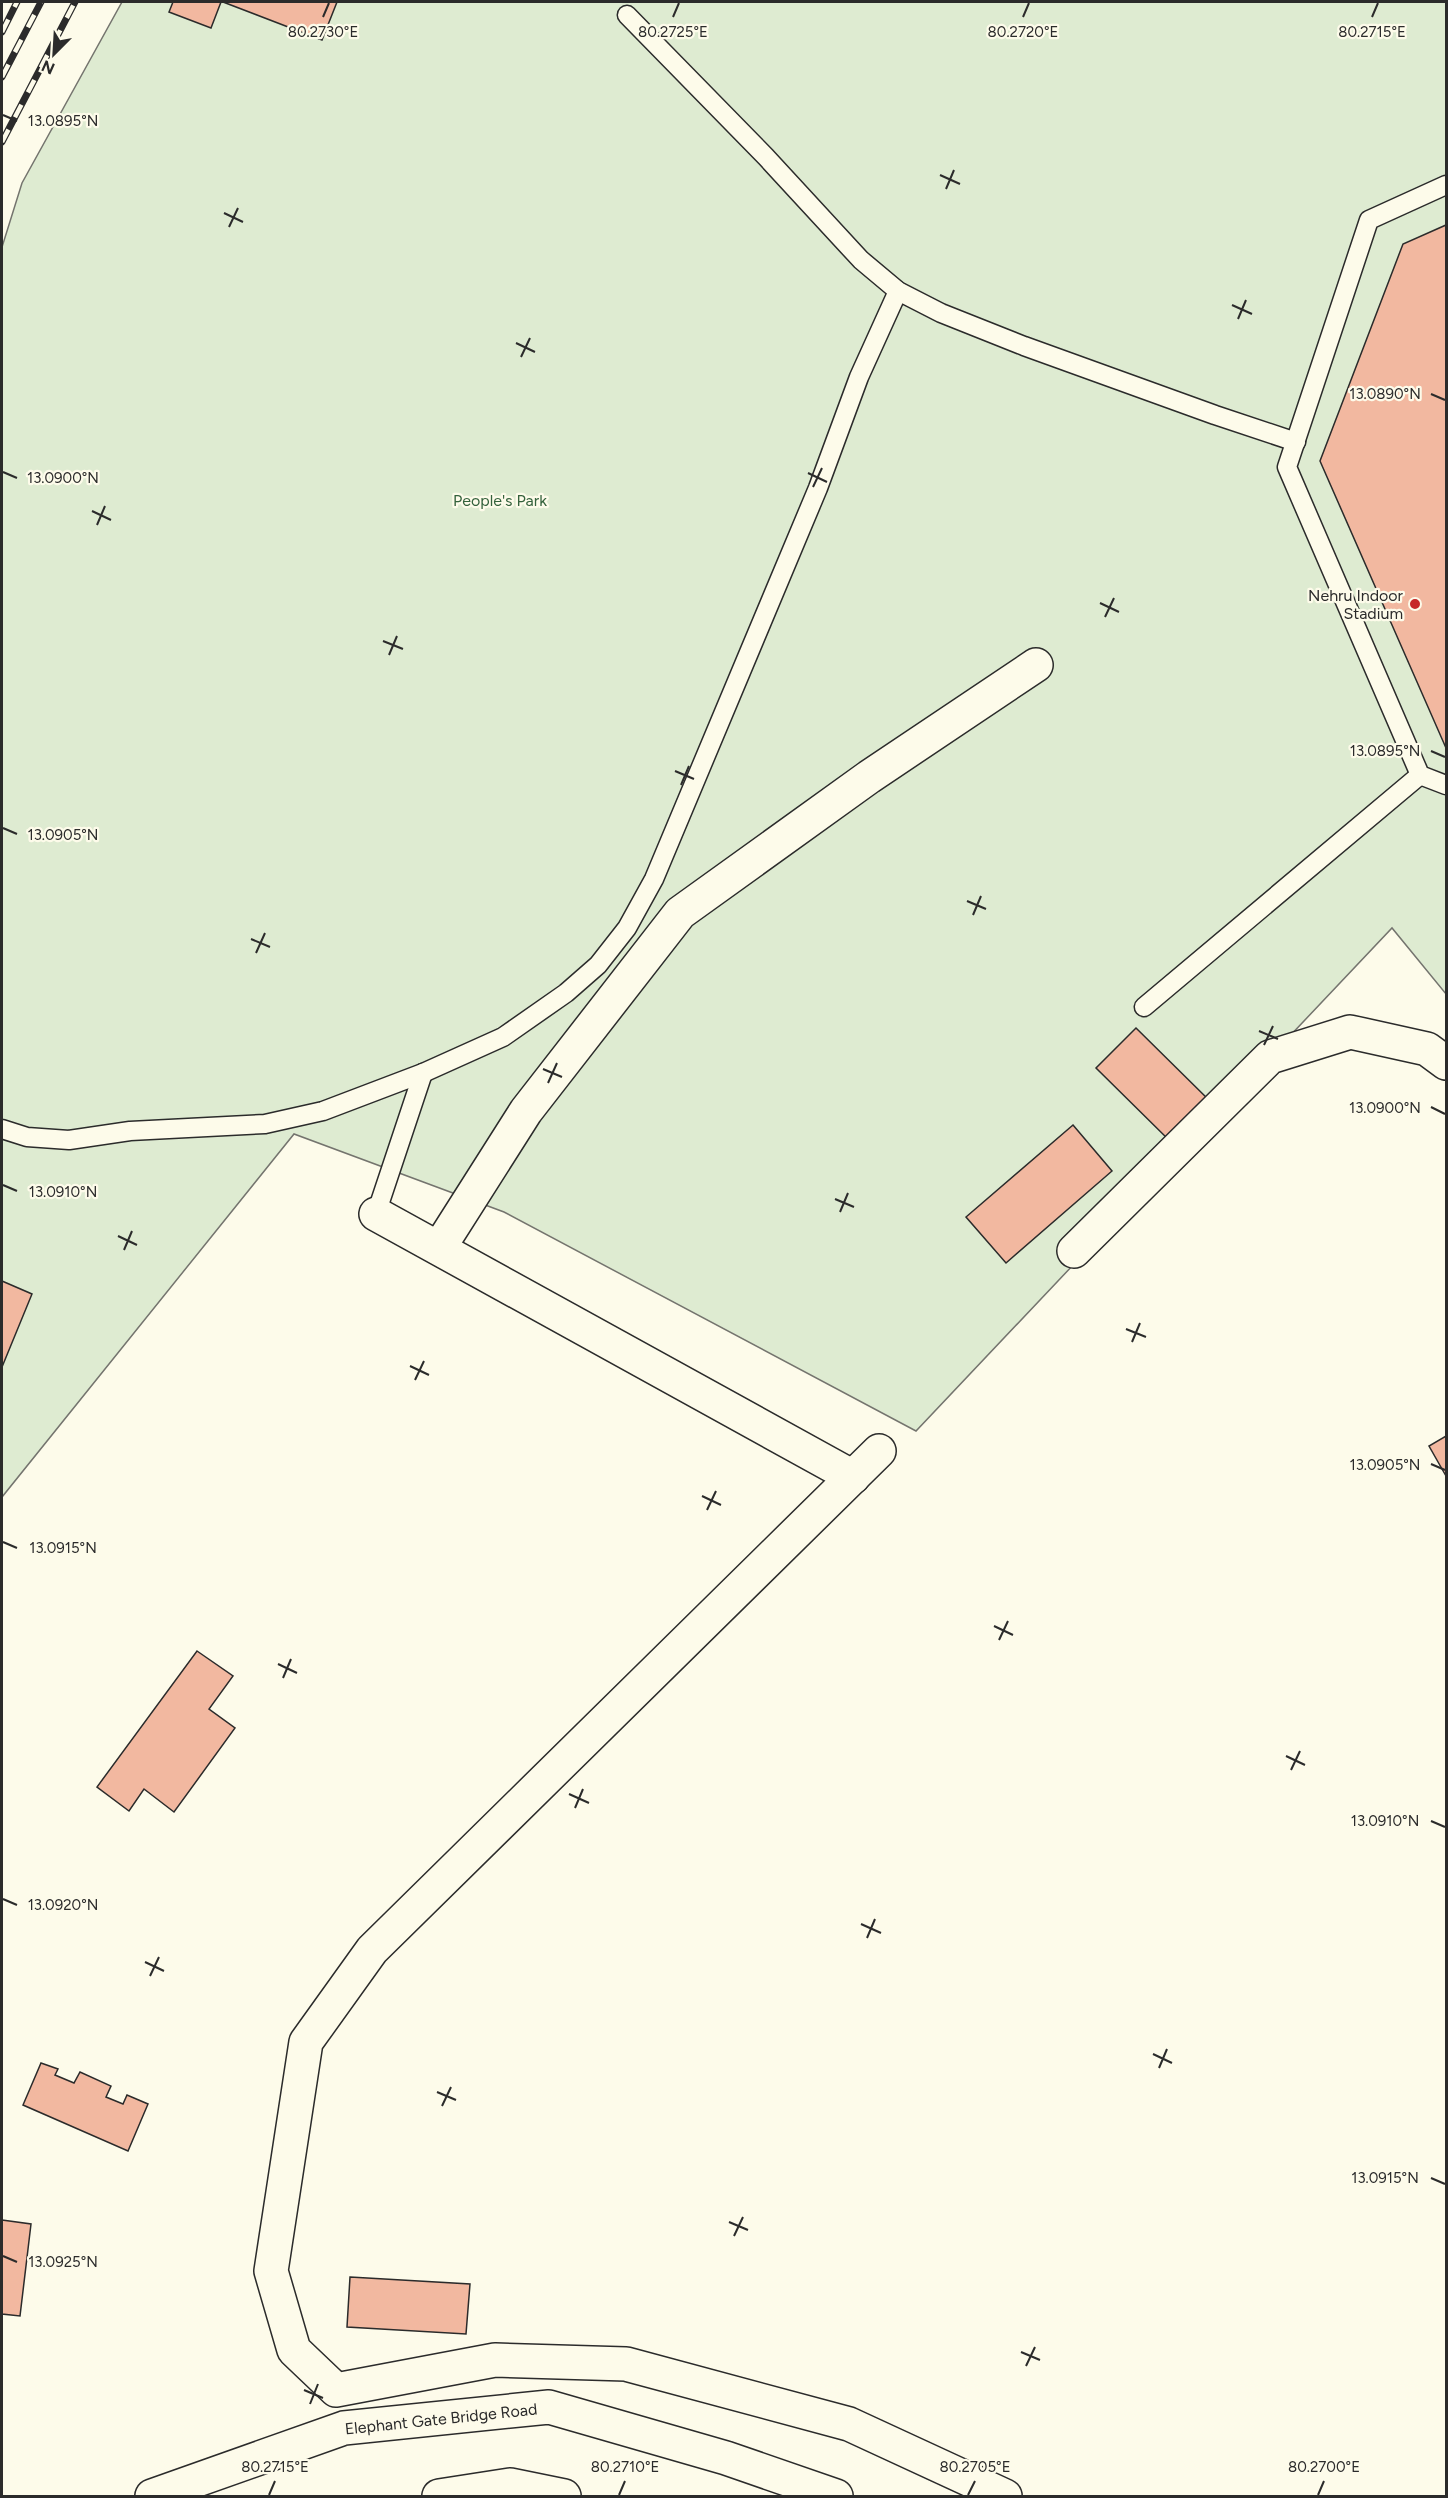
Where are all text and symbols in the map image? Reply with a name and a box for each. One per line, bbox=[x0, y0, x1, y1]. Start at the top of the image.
text: 80.2730°E bbox=[288, 23, 358, 41]
text: 80.2725°E bbox=[638, 23, 708, 41]
text: 80.2720°E bbox=[988, 23, 1058, 41]
text: 80.2715°E bbox=[1338, 23, 1406, 41]
north arrow bbox=[24, 24, 84, 84]
text: N bbox=[39, 56, 58, 78]
text: 13.0895°N bbox=[28, 112, 98, 130]
text: 13.0890°N bbox=[1349, 385, 1421, 403]
text: 13.0900°N bbox=[27, 469, 99, 487]
park label: People's Park bbox=[453, 491, 547, 510]
place label: Nehru Indoor Stadium bbox=[1308, 586, 1404, 623]
marker: Nehru Indoor Stadium bbox=[1408, 597, 1422, 611]
text: 13.0895°N bbox=[1350, 742, 1420, 760]
text: 13.0905°N bbox=[28, 826, 98, 844]
text: 13.0900°N bbox=[1349, 1099, 1421, 1117]
text: 13.0910°N bbox=[29, 1183, 97, 1201]
text: 13.0905°N bbox=[1350, 1456, 1420, 1474]
text: 13.0915°N bbox=[29, 1539, 97, 1557]
text: 13.0910°N bbox=[1351, 1812, 1419, 1830]
text: 13.0920°N bbox=[28, 1896, 98, 1914]
text: 13.0915°N bbox=[1351, 2169, 1419, 2187]
text: 13.0925°N bbox=[28, 2253, 98, 2271]
street label: Elephant Gate Bridge Road bbox=[344, 2399, 538, 2439]
text: 80.2715°E bbox=[241, 2458, 309, 2476]
text: 80.2710°E bbox=[591, 2458, 659, 2476]
text: 80.2705°E bbox=[939, 2458, 1011, 2476]
text: 80.2700°E bbox=[1288, 2458, 1360, 2476]

